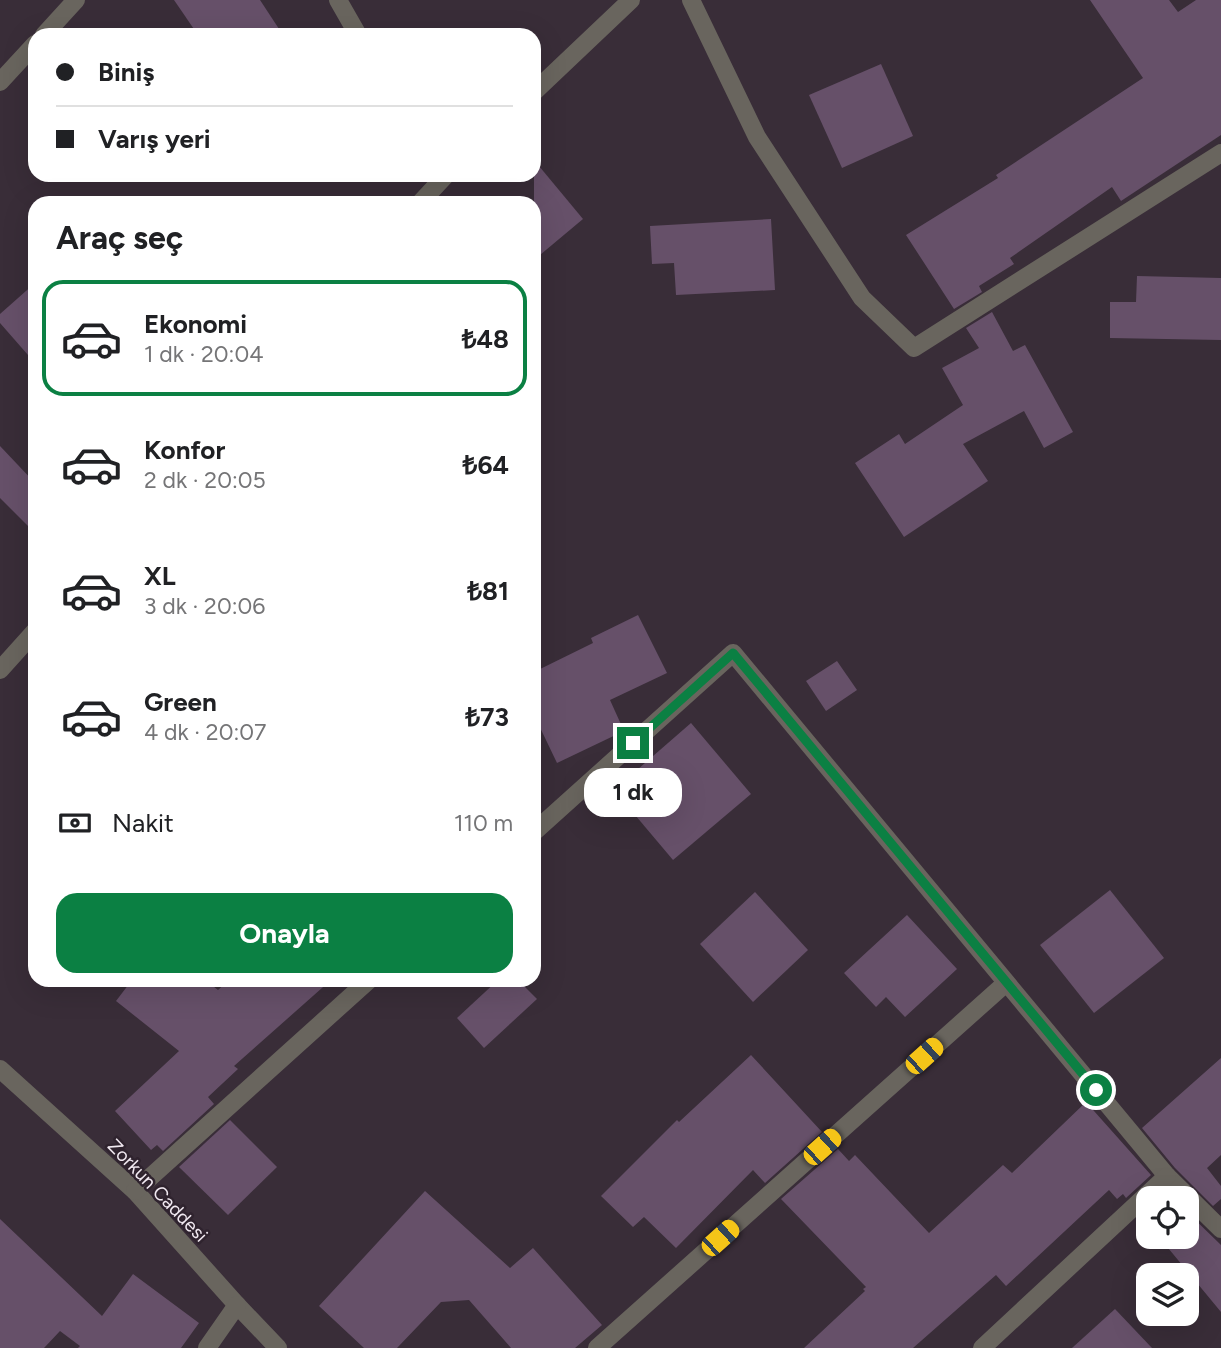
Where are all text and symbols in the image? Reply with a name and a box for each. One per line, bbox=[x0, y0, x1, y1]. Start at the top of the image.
text: Biniş bbox=[98, 56, 155, 88]
text: Varış yeri bbox=[98, 123, 211, 155]
text: Araç seç bbox=[56, 219, 183, 257]
icon: car bbox=[60, 307, 123, 370]
text: Ekonomi bbox=[144, 308, 247, 340]
text: ₺48 bbox=[462, 323, 509, 355]
text: 1 dk · 20:04 bbox=[144, 340, 263, 368]
icon: car bbox=[60, 433, 123, 496]
text: Konfor bbox=[144, 434, 225, 466]
text: ₺64 bbox=[463, 449, 509, 481]
text: 2 dk · 20:05 bbox=[144, 466, 266, 494]
icon: car bbox=[60, 559, 123, 622]
text: XL bbox=[144, 560, 176, 592]
text: ₺81 bbox=[467, 575, 509, 607]
text: 3 dk · 20:06 bbox=[144, 592, 265, 620]
icon: car bbox=[60, 685, 123, 748]
text: Green bbox=[144, 686, 217, 718]
text: ₺73 bbox=[465, 701, 509, 733]
text: 4 dk · 20:07 bbox=[144, 718, 266, 746]
route end bbox=[617, 727, 649, 759]
callout: 1 dk bbox=[584, 768, 682, 816]
text: 1 dk bbox=[612, 778, 654, 806]
icon: cash bbox=[56, 804, 94, 842]
text: Nakit bbox=[112, 807, 174, 839]
text: 110 m bbox=[454, 809, 513, 837]
button: Onayla bbox=[56, 893, 513, 973]
car bbox=[902, 1034, 947, 1078]
route start bbox=[1080, 1074, 1112, 1106]
car bbox=[800, 1125, 845, 1169]
street label: Zorkun Caddesi bbox=[103, 1134, 212, 1247]
map controls bbox=[1136, 1186, 1199, 1326]
button: locate bbox=[1136, 1186, 1199, 1249]
car bbox=[698, 1216, 743, 1260]
button: layers bbox=[1136, 1263, 1199, 1326]

